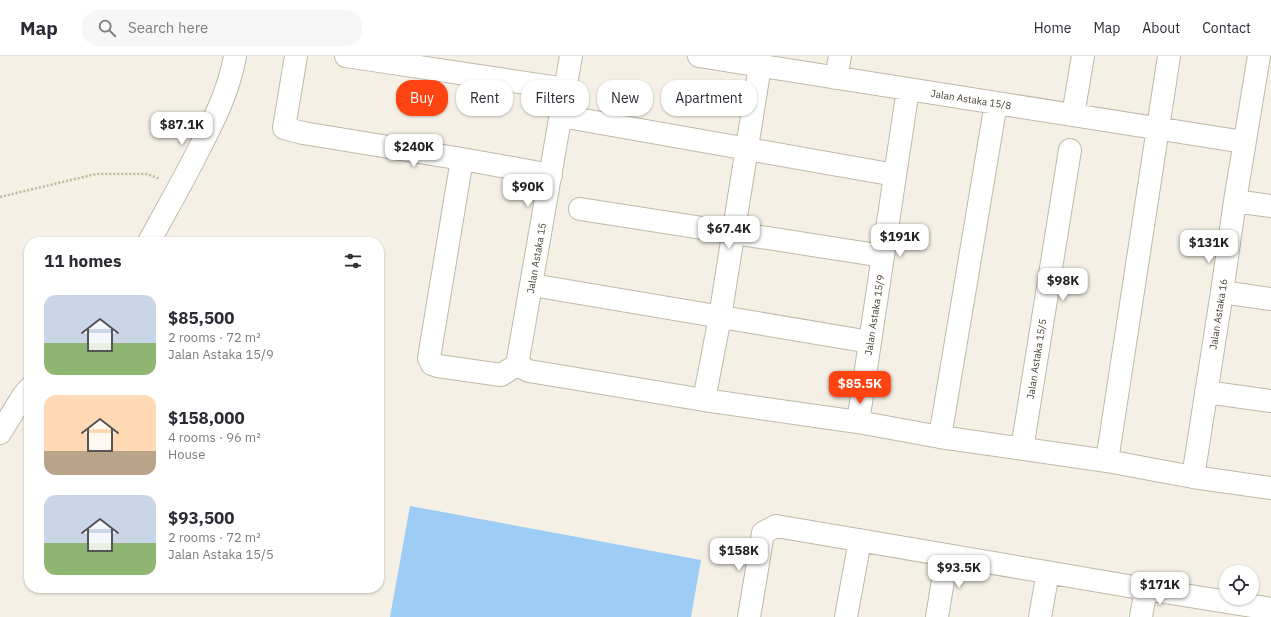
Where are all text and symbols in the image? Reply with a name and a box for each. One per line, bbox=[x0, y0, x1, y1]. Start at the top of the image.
search box bbox=[82, 10, 362, 46]
text: Map bbox=[20, 16, 58, 40]
icon: search bbox=[96, 17, 118, 39]
text: Search here bbox=[128, 18, 208, 37]
text: Home bbox=[1034, 19, 1071, 37]
text: Map bbox=[1093, 19, 1120, 37]
text: About bbox=[1142, 19, 1180, 37]
text: Contact bbox=[1202, 19, 1251, 37]
chip: Buy bbox=[396, 80, 448, 116]
chip: Rent bbox=[456, 80, 513, 116]
chip: Filters bbox=[521, 80, 589, 116]
chip: New bbox=[597, 80, 653, 116]
chip: Apartment bbox=[661, 80, 757, 116]
street label: Jalan Astaka 15/8 bbox=[930, 87, 1012, 112]
pin: $87.1K bbox=[149, 112, 215, 146]
text: $87.1K bbox=[160, 116, 204, 133]
pin: $240K bbox=[386, 134, 442, 168]
text: $240K bbox=[394, 138, 434, 155]
pin: $90K bbox=[504, 174, 552, 208]
text: $90K bbox=[512, 178, 544, 195]
pin: $67.4K bbox=[696, 216, 762, 250]
text: $67.4K bbox=[707, 220, 751, 237]
street label: Jalan Astaka 15 bbox=[524, 222, 549, 294]
pin: $191K bbox=[872, 224, 928, 258]
text: $191K bbox=[880, 228, 920, 245]
pin: $131K bbox=[1181, 230, 1237, 264]
text: $131K bbox=[1189, 234, 1229, 251]
text: 11 homes bbox=[44, 250, 121, 272]
icon: filters bbox=[342, 250, 364, 272]
pin: $98K bbox=[1039, 268, 1087, 302]
text: $98K bbox=[1047, 272, 1079, 289]
street label: Jalan Astaka 15/9 bbox=[862, 274, 887, 356]
street label: Jalan Astaka 16 bbox=[1206, 278, 1231, 350]
text: $85,500 bbox=[168, 307, 235, 329]
icon: home bbox=[76, 311, 124, 359]
street label: Jalan Astaka 15/5 bbox=[1024, 318, 1049, 400]
text: 2 rooms · 72 m² bbox=[168, 329, 261, 346]
text: Jalan Astaka 15/9 bbox=[168, 346, 274, 363]
pin: $85.5K bbox=[827, 371, 893, 405]
text: $85.5K bbox=[838, 375, 882, 392]
text: $158,000 bbox=[168, 407, 245, 429]
icon: home bbox=[76, 411, 124, 459]
text: 4 rooms · 96 m² bbox=[168, 429, 261, 446]
text: House bbox=[168, 446, 205, 463]
text: $93,500 bbox=[168, 507, 235, 529]
icon: home bbox=[76, 511, 124, 559]
text: 2 rooms · 72 m² bbox=[168, 529, 261, 546]
pin: $158K bbox=[711, 538, 767, 572]
text: $158K bbox=[719, 542, 759, 559]
text: Jalan Astaka 15/5 bbox=[168, 546, 274, 563]
pin: $93.5K bbox=[926, 555, 992, 589]
text: $93.5K bbox=[937, 559, 981, 576]
map controls bbox=[1219, 565, 1259, 605]
button: locate bbox=[1219, 565, 1259, 605]
pin: $171K bbox=[1132, 572, 1188, 606]
text: $171K bbox=[1140, 576, 1180, 593]

